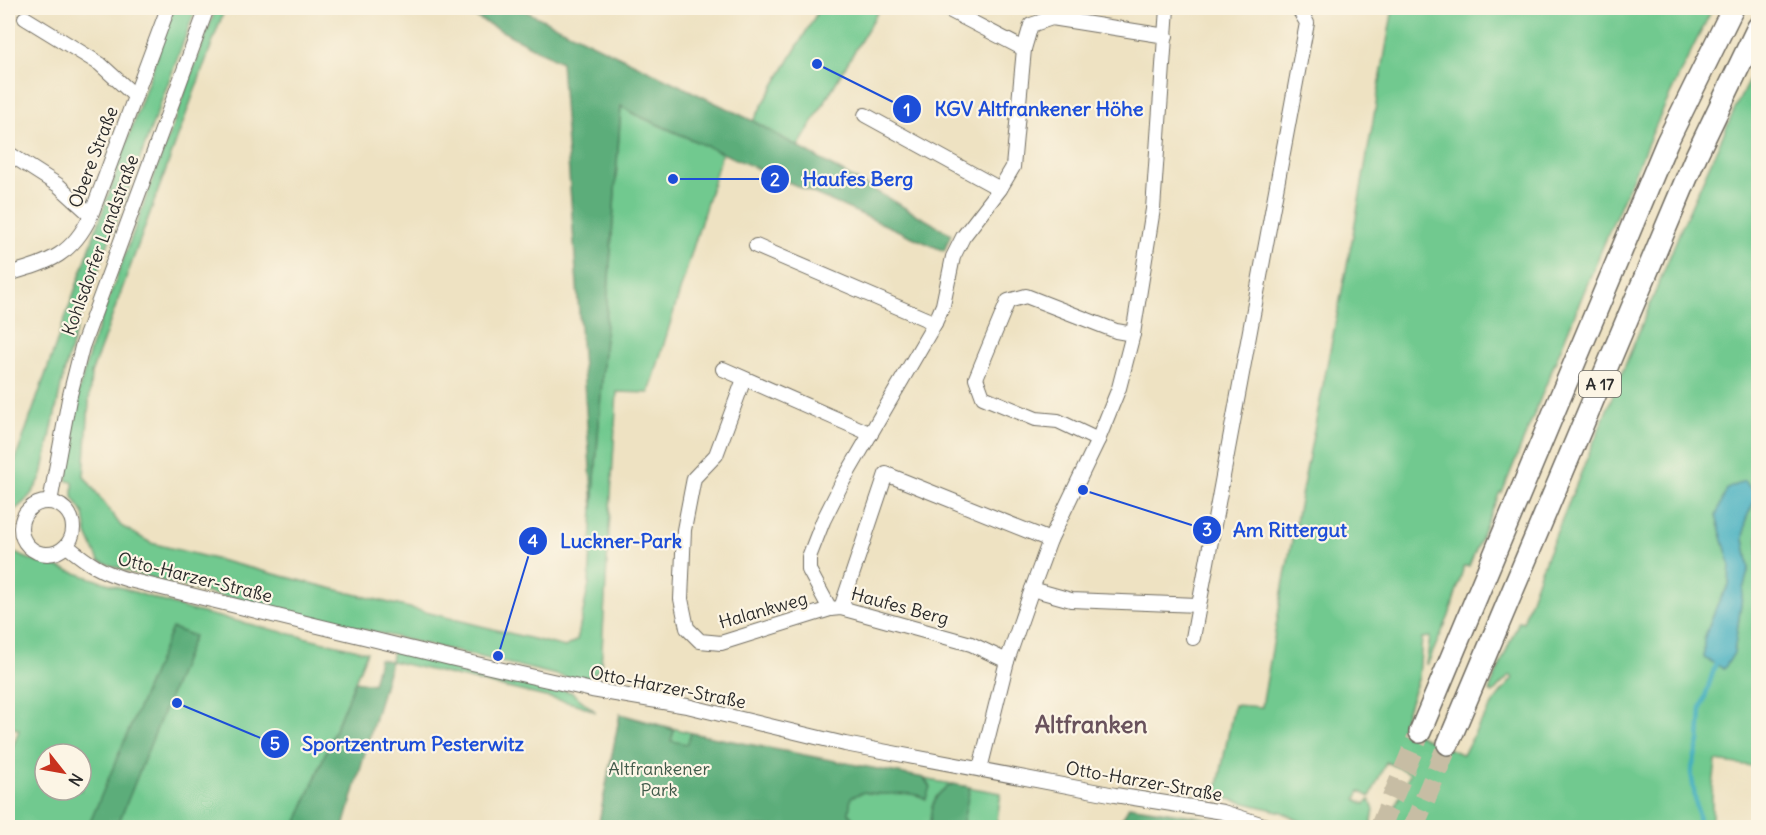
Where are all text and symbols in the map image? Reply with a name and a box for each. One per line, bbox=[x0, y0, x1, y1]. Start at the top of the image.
callout: KGV Altfrankener Höhe bbox=[892, 90, 1155, 128]
text: KGV Altfrankener Höhe bbox=[934, 96, 1144, 121]
text: 1 bbox=[903, 98, 911, 121]
street label: Obere Straße bbox=[63, 103, 123, 211]
street label: Kohlsdorfer Landstraße bbox=[57, 152, 143, 338]
callout: Haufes Berg bbox=[760, 160, 925, 198]
text: Haufes Berg bbox=[802, 166, 914, 191]
text: 2 bbox=[770, 168, 780, 191]
road number: A 17 bbox=[1579, 371, 1621, 397]
callout: Am Rittergut bbox=[1192, 511, 1359, 549]
text: Am Rittergut bbox=[1233, 517, 1347, 542]
text: 3 bbox=[1202, 518, 1212, 541]
callout: Luckner-Park bbox=[518, 522, 694, 560]
text: Luckner-Park bbox=[560, 528, 682, 553]
text: 4 bbox=[528, 529, 539, 552]
street label: Otto-Harzer-Straße bbox=[115, 547, 275, 607]
street label: Haufes Berg bbox=[849, 582, 951, 630]
street label: Halankweg bbox=[716, 586, 810, 634]
street label: Otto-Harzer-Straße bbox=[588, 661, 748, 713]
district label: Altfranken bbox=[1035, 709, 1147, 739]
callout: Sportzentrum Pesterwitz bbox=[260, 725, 536, 763]
text: Sportzentrum Pesterwitz bbox=[302, 731, 524, 756]
text: 5 bbox=[270, 732, 280, 755]
north arrow bbox=[33, 742, 93, 802]
street label: Otto-Harzer-Straße bbox=[1064, 756, 1224, 806]
park label: Altfrankener Park bbox=[608, 757, 710, 801]
text: N bbox=[64, 770, 87, 790]

